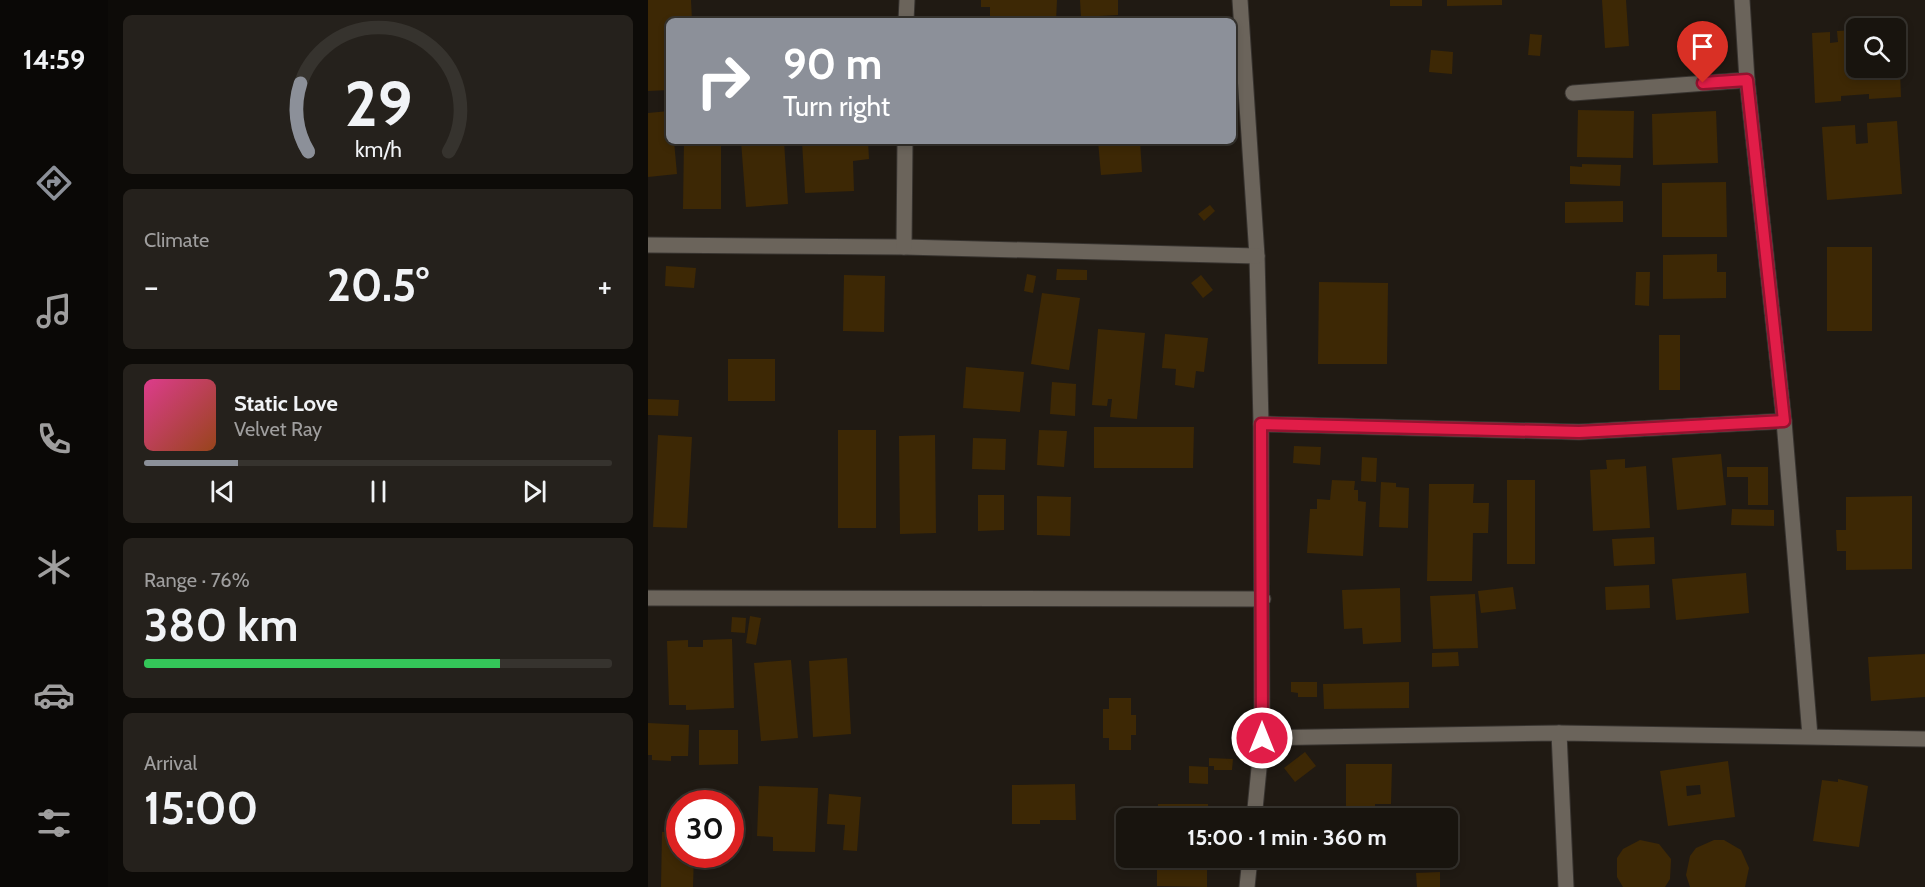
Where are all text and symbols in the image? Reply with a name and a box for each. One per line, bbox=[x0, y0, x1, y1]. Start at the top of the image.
map controls bbox=[1846, 18, 1906, 78]
button: search bbox=[1846, 18, 1906, 78]
pin bbox=[1677, 21, 1728, 83]
icon: arrive bbox=[1686, 30, 1719, 63]
text: 90 m bbox=[783, 38, 882, 90]
icon: right bbox=[684, 42, 762, 120]
text: 14:59 bbox=[23, 43, 85, 76]
text: 29 bbox=[344, 66, 412, 142]
text: Turn right bbox=[783, 90, 890, 123]
text: km/h bbox=[355, 136, 401, 162]
icon: directions bbox=[33, 162, 75, 204]
text: Climate bbox=[144, 228, 209, 252]
text: 20.5° bbox=[327, 258, 429, 312]
text: − bbox=[144, 266, 159, 306]
text: + bbox=[597, 266, 612, 306]
icon: music bbox=[33, 290, 75, 332]
text: Static Love bbox=[234, 390, 338, 417]
text: Velvet Ray bbox=[234, 417, 322, 441]
icon: phone bbox=[33, 418, 75, 460]
icon: previous bbox=[206, 475, 239, 508]
icon: pause bbox=[362, 475, 395, 508]
icon: next bbox=[518, 475, 551, 508]
icon: climate bbox=[33, 546, 75, 588]
text: Range · 76% bbox=[144, 568, 250, 592]
text: 380 km bbox=[144, 598, 298, 652]
icon: car bbox=[33, 674, 75, 716]
position arrow bbox=[1230, 706, 1294, 770]
text: Arrival bbox=[144, 751, 197, 775]
text: 15:00 bbox=[144, 781, 258, 835]
speed limit sign: 30 bbox=[666, 790, 744, 868]
icon: filters bbox=[33, 802, 75, 844]
text: 15:00 · 1 min · 360 m bbox=[1187, 824, 1387, 851]

